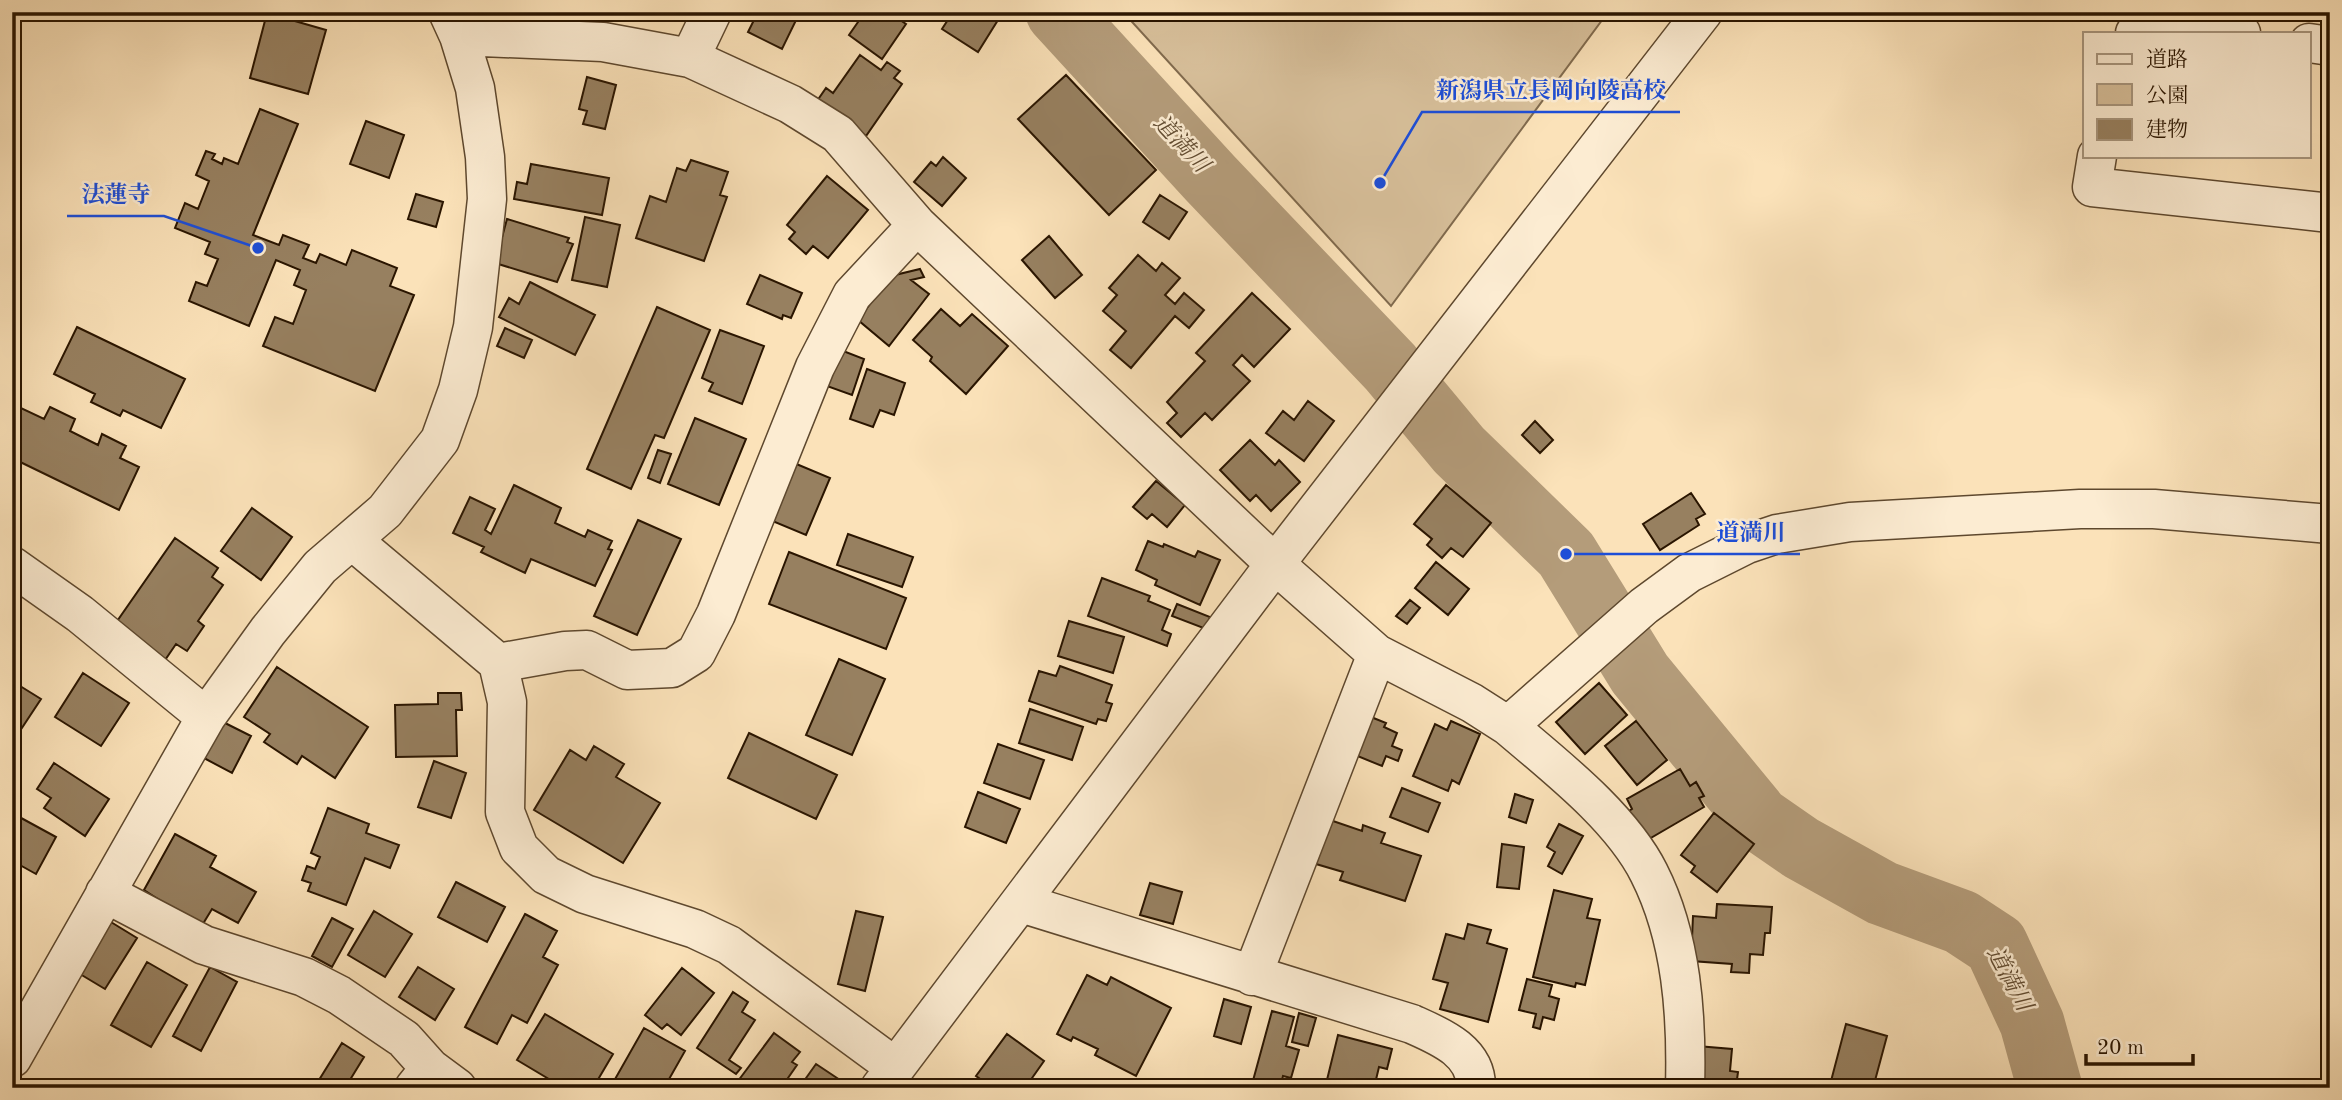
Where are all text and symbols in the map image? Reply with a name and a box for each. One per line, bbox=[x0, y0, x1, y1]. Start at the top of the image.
legend bbox=[2083, 32, 2310, 158]
text: 道路 bbox=[2146, 48, 2188, 71]
callout: 新潟県立長岡向陵高校 bbox=[1422, 68, 1680, 112]
text: 新潟県立長岡向陵高校 bbox=[1436, 78, 1666, 103]
text: 公園 bbox=[2146, 84, 2188, 107]
water label: 道満川 bbox=[1149, 110, 1216, 179]
text: 建物 bbox=[2146, 118, 2188, 141]
callout: 法蓮寺 bbox=[67, 172, 164, 216]
text: 法蓮寺 bbox=[82, 182, 151, 207]
callout: 道満川 bbox=[1703, 510, 1800, 554]
text: 道満川 bbox=[1717, 520, 1786, 545]
water label: 道満川 bbox=[1983, 942, 2039, 1018]
scale bar bbox=[2086, 1023, 2193, 1067]
text: 20 m bbox=[2097, 1038, 2144, 1059]

